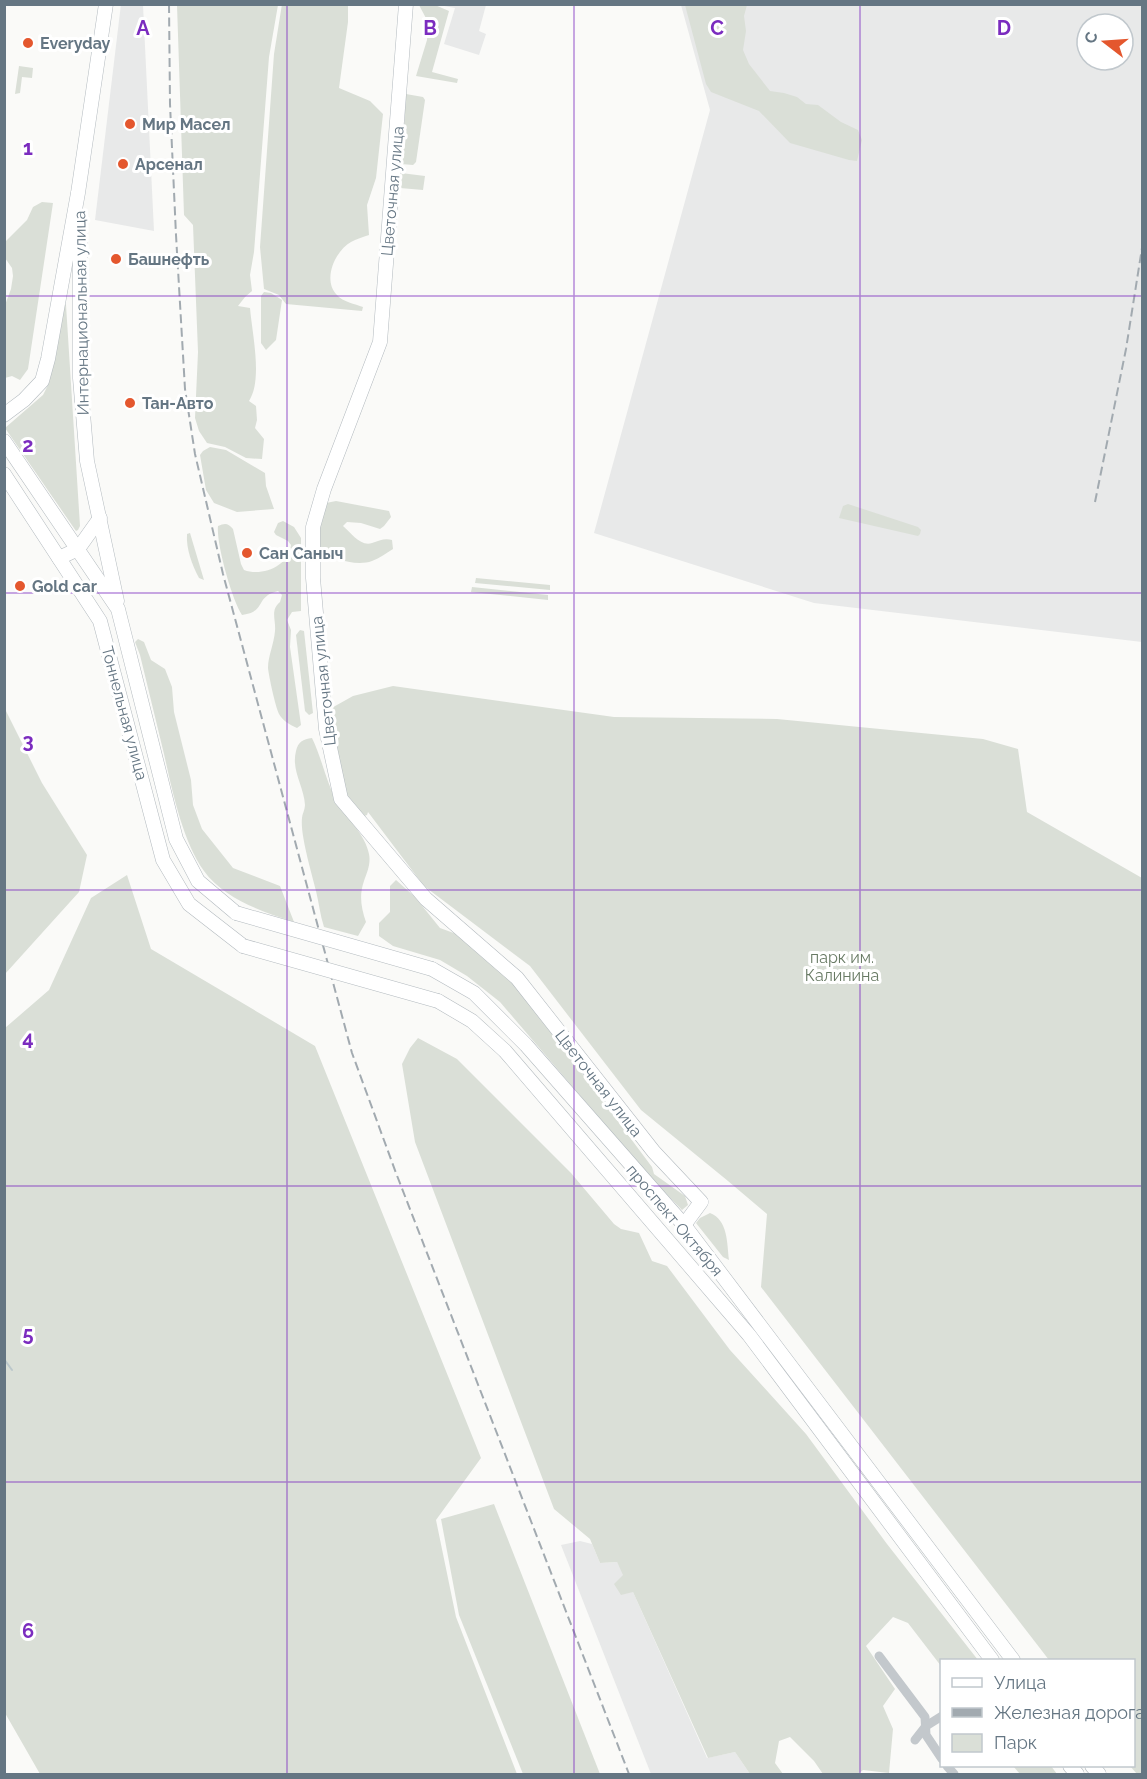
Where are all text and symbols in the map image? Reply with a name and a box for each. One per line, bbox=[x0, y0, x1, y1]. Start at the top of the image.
north arrow bbox=[1075, 12, 1135, 72]
text: A bbox=[136, 16, 150, 40]
text: B bbox=[423, 16, 437, 40]
text: C bbox=[710, 16, 724, 40]
text: D bbox=[997, 16, 1011, 40]
text: С bbox=[1080, 30, 1102, 46]
place label: Everyday bbox=[40, 34, 110, 53]
marker: Everyday bbox=[21, 36, 35, 50]
place label: Мир Масел bbox=[142, 115, 231, 134]
marker: Мир Масел bbox=[123, 117, 137, 131]
street label: Цветочная улица bbox=[377, 125, 408, 257]
text: 1 bbox=[23, 136, 33, 160]
place label: Арсенал bbox=[135, 155, 203, 174]
marker: Арсенал bbox=[116, 157, 130, 171]
street label: Интернациональная улица bbox=[70, 210, 93, 416]
place label: Башнефть bbox=[128, 250, 210, 269]
marker: Башнефть bbox=[109, 252, 123, 266]
place label: Тан-Авто bbox=[142, 394, 214, 413]
marker: Тан-Авто bbox=[123, 396, 137, 410]
text: 2 bbox=[22, 433, 34, 457]
place label: Сан Саныч bbox=[259, 544, 343, 563]
marker: Сан Саныч bbox=[240, 546, 254, 560]
place label: Gold car bbox=[32, 577, 97, 596]
marker: Gold car bbox=[13, 579, 27, 593]
street label: Цветочная улица bbox=[307, 615, 340, 747]
street label: Тоннельная улица bbox=[98, 644, 152, 782]
text: 3 bbox=[22, 729, 34, 753]
park label: парк им. Калинина bbox=[805, 948, 879, 985]
text: 4 bbox=[22, 1026, 34, 1050]
street label: Цветочная улица bbox=[551, 1026, 646, 1141]
street label: проспект Октября bbox=[622, 1161, 727, 1280]
text: 5 bbox=[22, 1322, 34, 1346]
text: 6 bbox=[22, 1619, 34, 1643]
legend bbox=[940, 1659, 1135, 1767]
text: Улица bbox=[994, 1672, 1046, 1693]
text: Железная дорога bbox=[994, 1702, 1145, 1723]
text: Парк bbox=[994, 1732, 1037, 1753]

